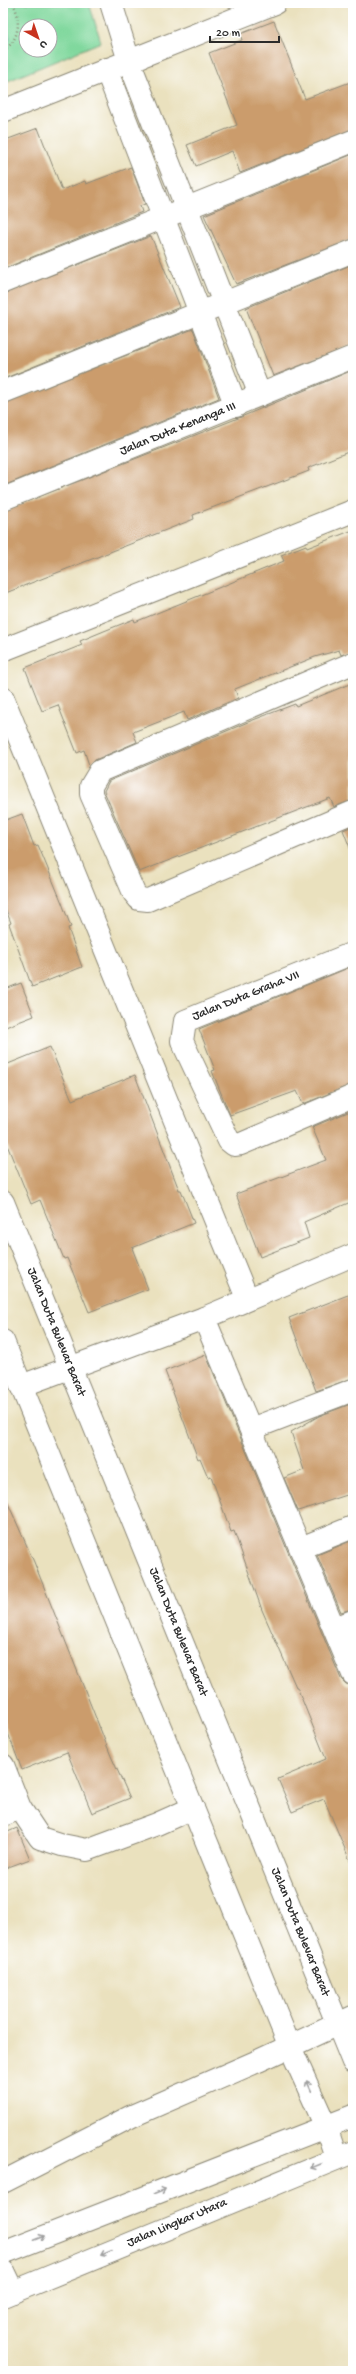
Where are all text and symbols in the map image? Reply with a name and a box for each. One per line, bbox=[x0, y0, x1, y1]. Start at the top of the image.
north arrow bbox=[18, 18, 58, 58]
scale bar bbox=[210, 18, 279, 44]
text: 20 m bbox=[216, 27, 241, 41]
text: U bbox=[36, 37, 49, 51]
street label: Jalan Duta Kenanga III bbox=[118, 399, 238, 459]
street label: Jalan Duta Graha VII bbox=[190, 968, 302, 1024]
street label: Jalan Duta Bulevar Barat bbox=[23, 1265, 89, 1400]
street label: Jalan Duta Bulevar Barat bbox=[145, 1565, 211, 1700]
street label: Jalan Duta Bulevar Barat bbox=[267, 1865, 333, 2000]
one-way arrow bbox=[305, 2080, 312, 2092]
one-way arrow bbox=[311, 2162, 323, 2170]
one-way arrow bbox=[154, 2186, 166, 2194]
street label: Jalan Lingkar Utara bbox=[125, 2195, 230, 2251]
one-way arrow bbox=[33, 2233, 45, 2241]
one-way arrow bbox=[100, 2249, 112, 2257]

